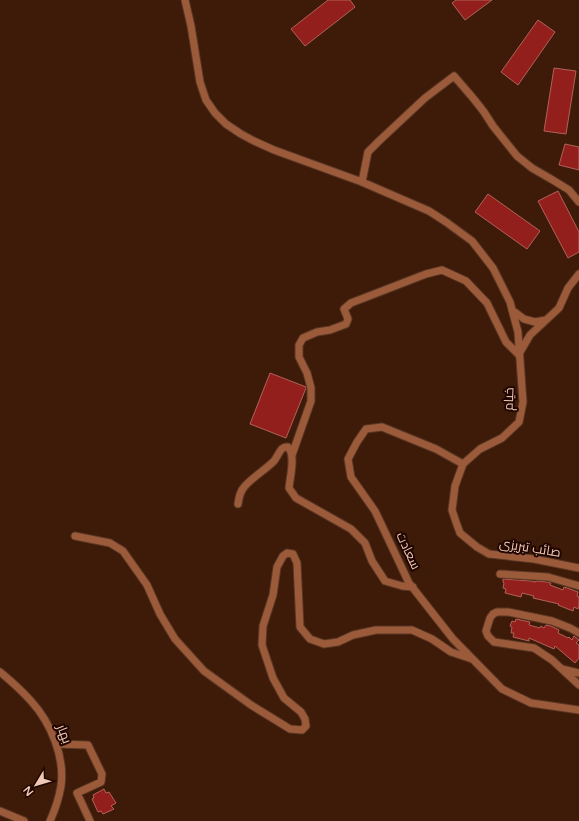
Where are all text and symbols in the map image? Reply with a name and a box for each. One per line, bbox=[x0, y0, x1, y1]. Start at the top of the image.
street label: خیام bbox=[501, 387, 518, 411]
street label: سعادت bbox=[392, 530, 424, 572]
street label: صائب تبریزی bbox=[498, 535, 562, 561]
street label: بهار bbox=[53, 721, 75, 746]
north arrow bbox=[16, 765, 56, 805]
text: N bbox=[21, 783, 36, 798]

